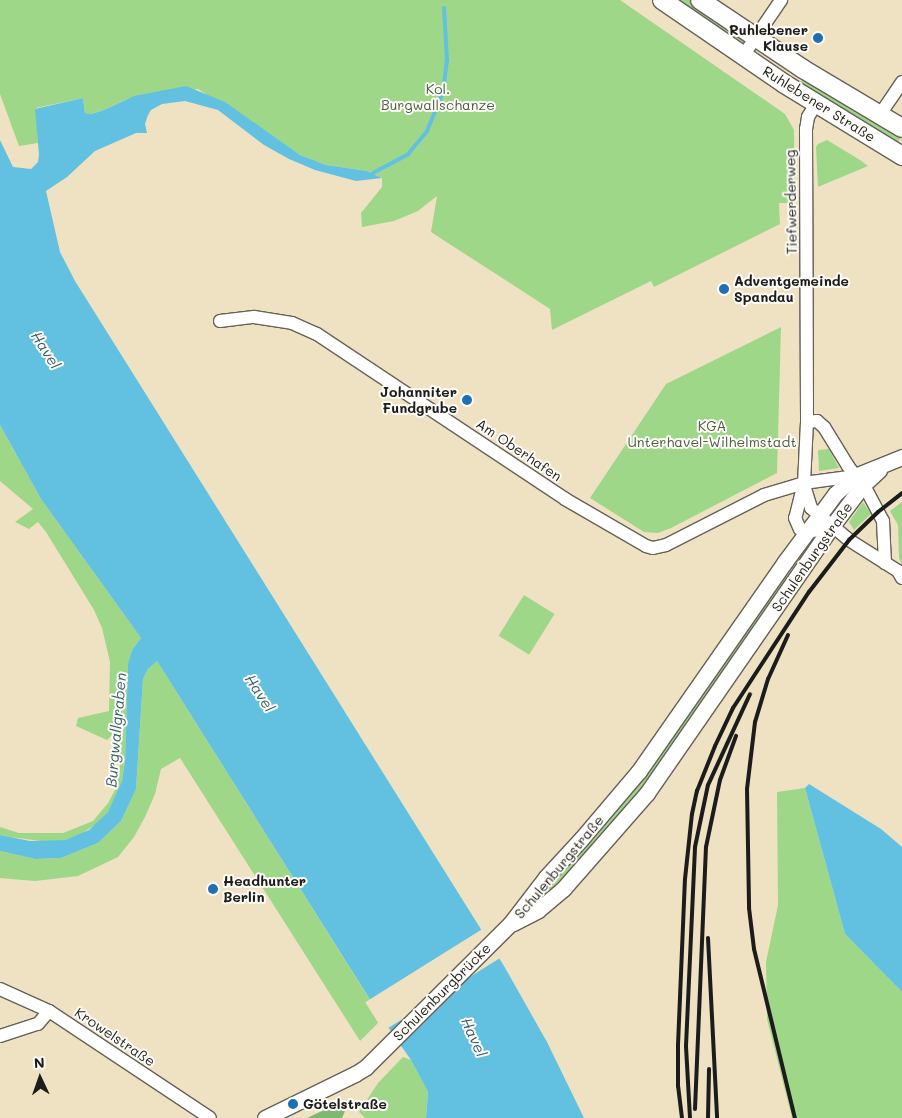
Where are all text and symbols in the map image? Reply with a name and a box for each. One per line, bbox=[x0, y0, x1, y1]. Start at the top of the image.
place label: Ruhlebener Klause bbox=[729, 22, 808, 54]
marker: Ruhlebener Klause bbox=[812, 32, 824, 44]
street label: Ruhlebener Straße bbox=[760, 63, 878, 145]
park label: Kol. Burgwallschanze bbox=[381, 81, 495, 114]
street label: Tiefwerderweg bbox=[782, 149, 800, 255]
place label: Adventgemeinde Spandau bbox=[734, 273, 849, 306]
marker: Adventgemeinde Spandau bbox=[718, 283, 730, 295]
water label: Havel bbox=[27, 328, 65, 372]
place label: Johanniter Fundgrube bbox=[380, 384, 457, 417]
marker: Johanniter Fundgrube bbox=[461, 394, 473, 406]
street label: Am Oberhafen bbox=[473, 415, 565, 485]
park label: KGA Unterhavel-Wilhelmstadt bbox=[627, 418, 797, 451]
street label: Schulenburgstraße bbox=[768, 499, 856, 615]
water label: Havel bbox=[241, 671, 279, 715]
water label: Burgwallgraben bbox=[102, 672, 130, 788]
street label: Schulenburgstraße bbox=[511, 812, 607, 922]
place label: Headhunter Berlin bbox=[223, 873, 306, 906]
marker: Headhunter Berlin bbox=[207, 883, 219, 895]
street label: Schulenburgbrücke bbox=[390, 940, 494, 1044]
street label: Krowelstraße bbox=[72, 1004, 158, 1070]
water label: Havel bbox=[457, 1015, 491, 1059]
north arrow bbox=[15, 1053, 65, 1103]
text: N bbox=[33, 1053, 45, 1072]
place label: Götelstraße bbox=[303, 1096, 387, 1112]
marker: Götelstraße bbox=[287, 1098, 299, 1110]

